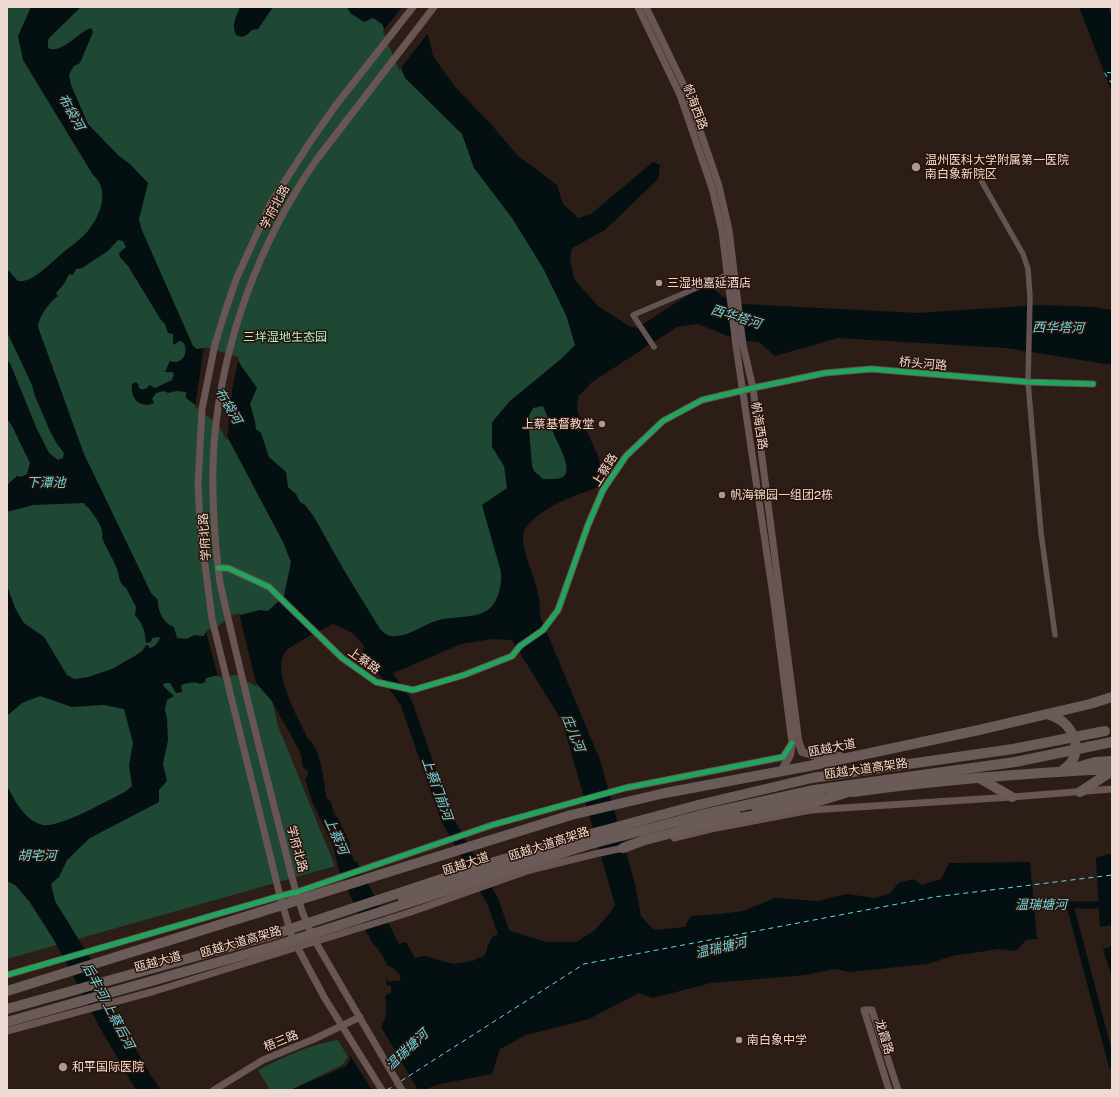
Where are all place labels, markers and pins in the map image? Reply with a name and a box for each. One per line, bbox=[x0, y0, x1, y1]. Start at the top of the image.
place label: 温州医科大学附属第一医院 南白象新院区 bbox=[925, 153, 1069, 181]
marker: 温州医科大学附属第一医院 南白象新院区 bbox=[910, 161, 922, 173]
place label: 三湿地嘉延酒店 bbox=[667, 276, 751, 290]
marker: 三湿地嘉延酒店 bbox=[654, 278, 664, 288]
place label: 上蔡基督教堂 bbox=[522, 417, 594, 431]
marker: 上蔡基督教堂 bbox=[597, 419, 607, 429]
place label: 帆海锦园一组团2栋 bbox=[730, 488, 833, 502]
marker: 帆海锦园一组团2栋 bbox=[717, 490, 727, 500]
place label: 南白象中学 bbox=[747, 1033, 807, 1047]
marker: 南白象中学 bbox=[734, 1035, 744, 1045]
place label: 和平国际医院 bbox=[72, 1060, 144, 1074]
marker: 和平国际医院 bbox=[57, 1061, 69, 1073]

